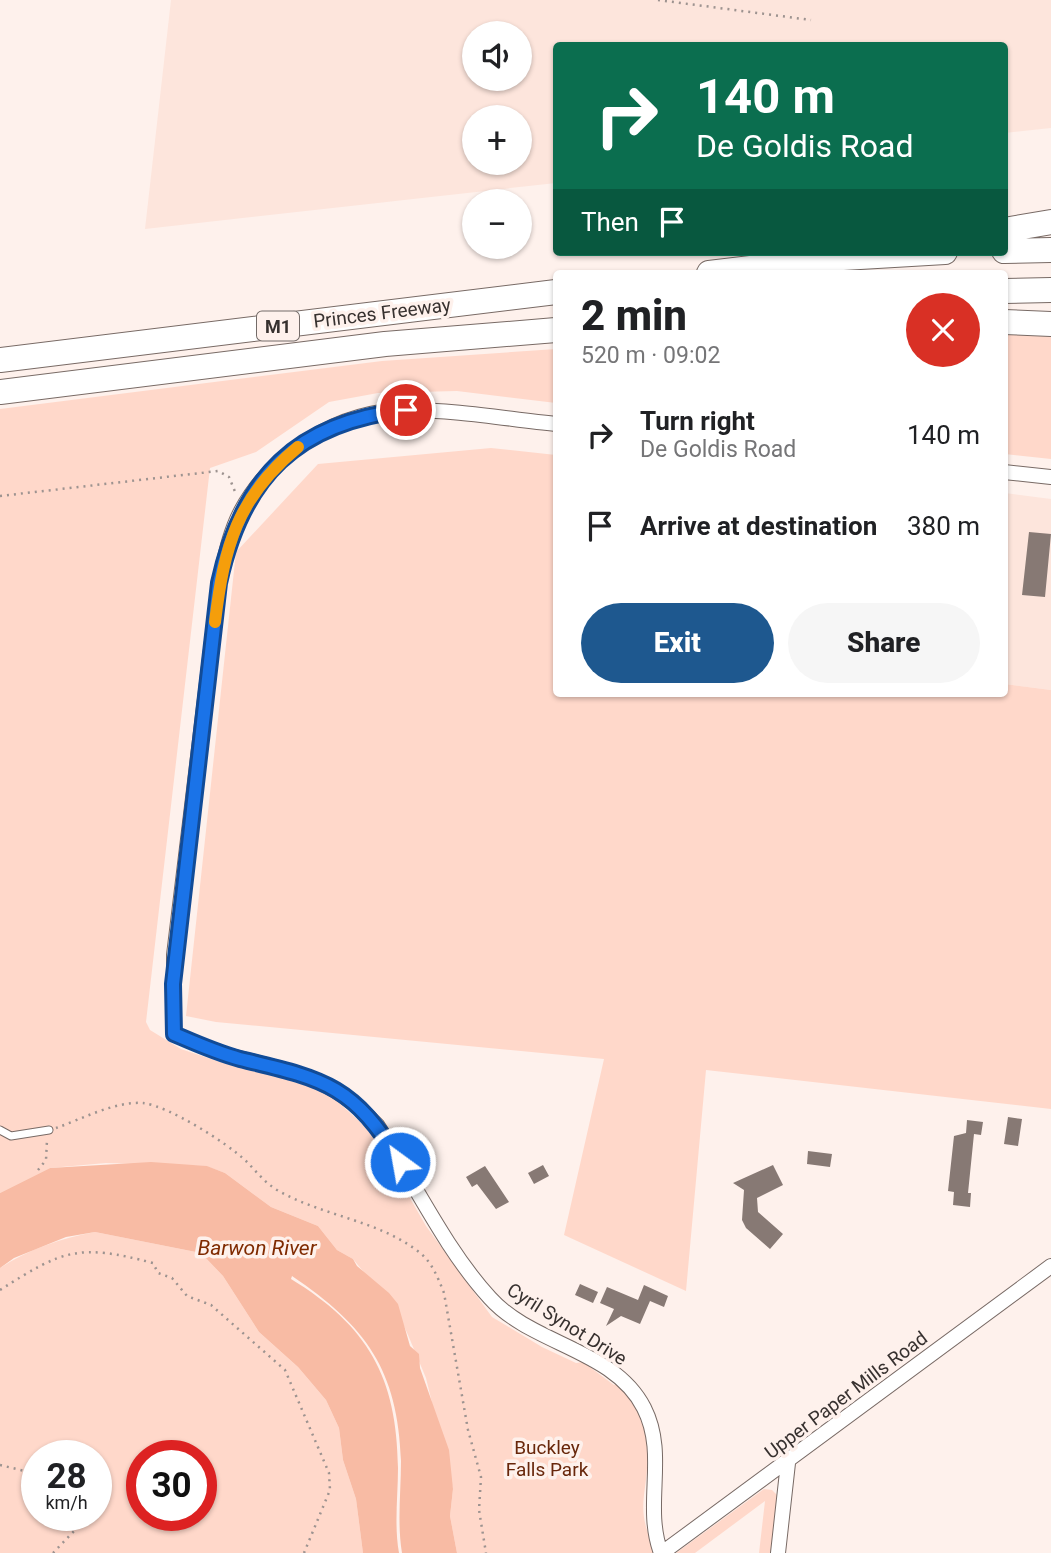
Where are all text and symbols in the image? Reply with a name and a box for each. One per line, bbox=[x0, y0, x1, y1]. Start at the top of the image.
map controls bbox=[462, 21, 532, 259]
button: sound bbox=[462, 21, 532, 91]
text: 140 m bbox=[696, 68, 835, 125]
icon: right bbox=[581, 70, 672, 161]
button: + bbox=[462, 105, 532, 175]
text: De Goldis Road bbox=[696, 127, 913, 165]
button: − bbox=[462, 189, 532, 259]
icon: arrive bbox=[653, 203, 691, 241]
text: Then bbox=[581, 207, 639, 237]
text: 2 min bbox=[581, 291, 687, 340]
street label: Princes Freeway bbox=[312, 293, 452, 333]
button: close bbox=[906, 293, 980, 367]
road number: M1 bbox=[257, 312, 299, 340]
text: 520 m · 09:02 bbox=[581, 342, 720, 369]
pin bbox=[376, 380, 436, 440]
icon: arrive bbox=[387, 391, 425, 429]
text: Turn right bbox=[640, 406, 755, 436]
icon: right bbox=[581, 416, 619, 454]
text: 140 m bbox=[907, 420, 980, 450]
text: De Goldis Road bbox=[640, 436, 796, 463]
icon: arrive bbox=[581, 507, 619, 545]
text: Arrive at destination bbox=[640, 511, 877, 541]
text: 380 m bbox=[907, 511, 980, 541]
button: Exit bbox=[581, 603, 774, 683]
button: Share bbox=[788, 603, 980, 683]
position arrow bbox=[363, 1125, 437, 1199]
water label: Barwon River bbox=[197, 1236, 318, 1260]
street label: Cyril Synot Drive bbox=[503, 1278, 631, 1370]
street label: Upper Paper Mills Road bbox=[760, 1326, 932, 1464]
park label: Buckley Falls Park bbox=[506, 1436, 589, 1481]
speed limit sign: 30 bbox=[126, 1440, 217, 1531]
text: 28 bbox=[46, 1456, 87, 1497]
text: km/h bbox=[45, 1492, 88, 1513]

